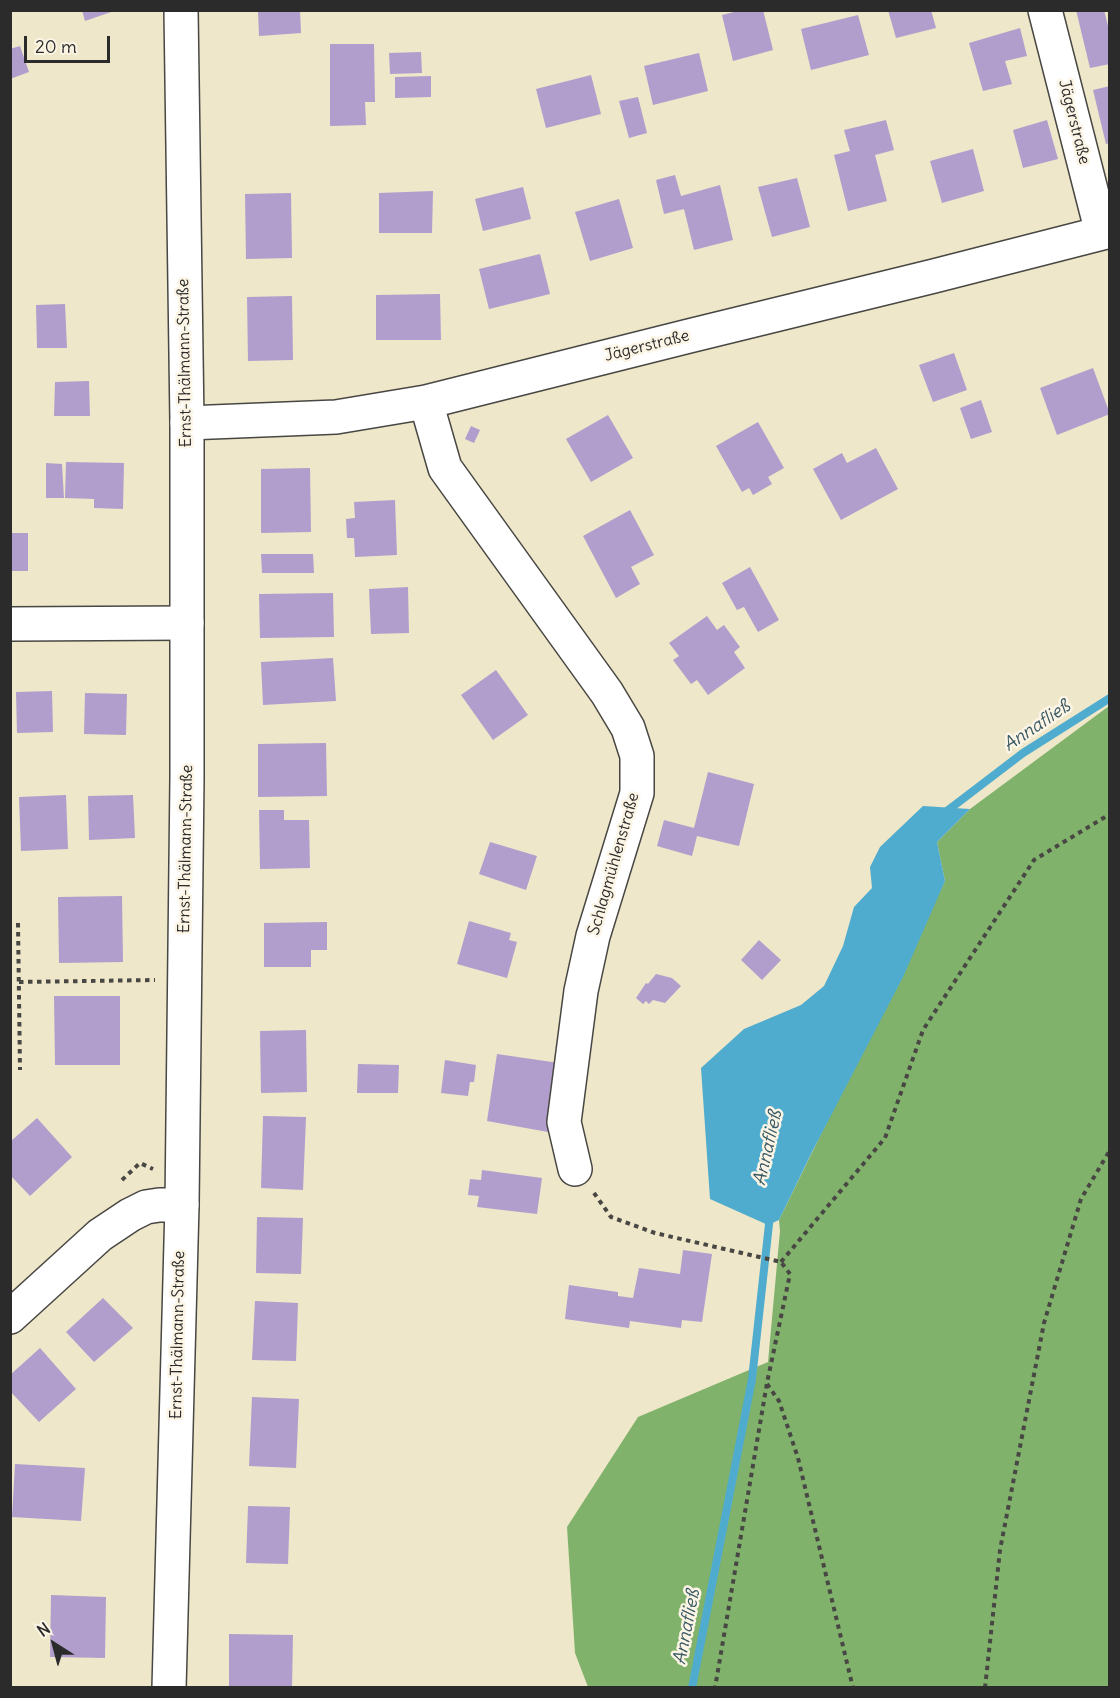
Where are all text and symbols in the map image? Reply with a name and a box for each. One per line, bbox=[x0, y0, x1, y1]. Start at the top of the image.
scale bar bbox=[27, 24, 112, 62]
text: 20 m bbox=[35, 35, 77, 58]
street label: Jägerstraße bbox=[1054, 78, 1094, 166]
street label: Ernst-Thälmann-Straße bbox=[174, 279, 196, 447]
street label: Jägerstraße bbox=[603, 326, 691, 366]
water label: Annafließ bbox=[999, 696, 1075, 756]
street label: Ernst-Thälmann-Straße bbox=[175, 765, 197, 933]
street label: Schlagmühlenstraße bbox=[584, 791, 644, 937]
water label: Annafließ bbox=[749, 1108, 787, 1188]
street label: Ernst-Thälmann-Straße bbox=[167, 1251, 189, 1419]
water label: Annafließ bbox=[669, 1588, 705, 1666]
north arrow bbox=[24, 1614, 84, 1674]
text: N bbox=[33, 1618, 54, 1641]

